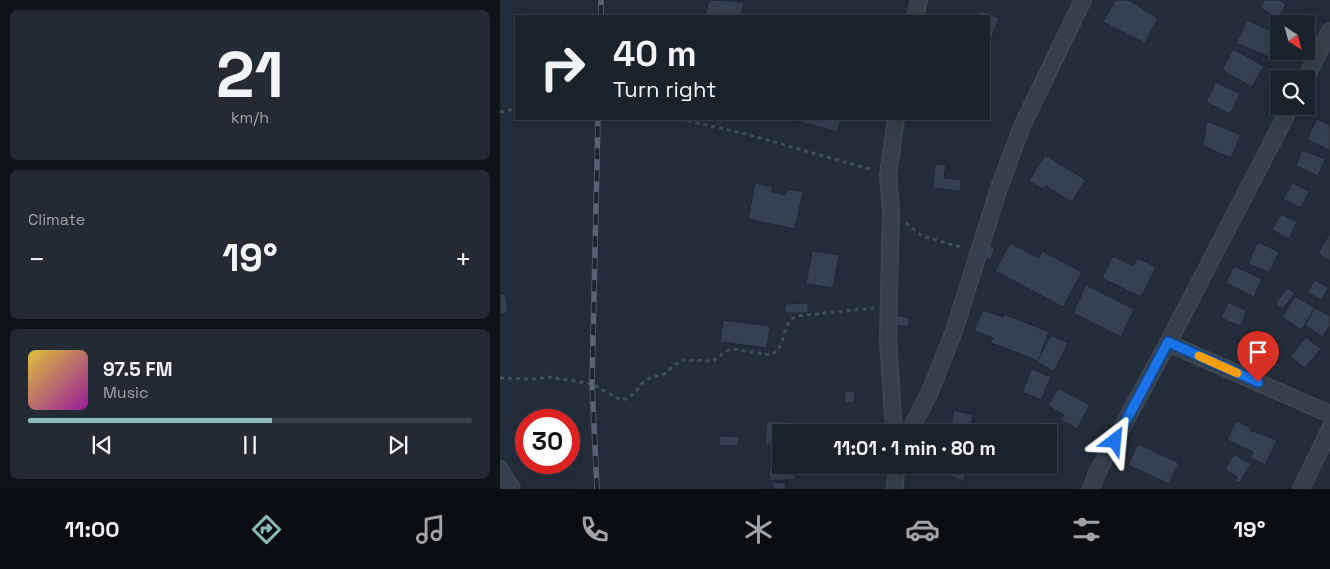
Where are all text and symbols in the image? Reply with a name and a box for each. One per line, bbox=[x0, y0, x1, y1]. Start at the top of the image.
north arrow bbox=[1270, 15, 1315, 60]
map controls bbox=[1270, 15, 1315, 115]
text: 40 m bbox=[613, 32, 697, 76]
text: 21 bbox=[216, 33, 284, 116]
icon: right bbox=[530, 35, 595, 100]
button: search bbox=[1270, 70, 1315, 115]
text: Turn right bbox=[613, 75, 716, 103]
text: km/h bbox=[231, 107, 269, 128]
text: Climate bbox=[28, 209, 85, 230]
text: 19° bbox=[222, 234, 278, 282]
text: − bbox=[28, 241, 45, 277]
text: + bbox=[455, 241, 472, 277]
pin bbox=[1237, 331, 1279, 382]
icon: arrive bbox=[1244, 338, 1272, 366]
text: 97.5 FM bbox=[103, 357, 172, 382]
text: Music bbox=[103, 382, 149, 403]
speed limit sign: 30 bbox=[515, 409, 580, 474]
position arrow bbox=[1088, 414, 1140, 466]
icon: previous bbox=[88, 431, 116, 459]
icon: pause bbox=[236, 431, 264, 459]
icon: next bbox=[384, 431, 412, 459]
text: 11:01 · 1 min · 80 m bbox=[833, 436, 996, 461]
icon: directions bbox=[249, 512, 284, 547]
icon: music bbox=[413, 512, 448, 547]
icon: phone bbox=[577, 512, 612, 547]
icon: climate bbox=[741, 512, 776, 547]
icon: car bbox=[905, 512, 940, 547]
icon: filters bbox=[1069, 512, 1104, 547]
text: 11:00 bbox=[65, 515, 120, 543]
text: 19° bbox=[1233, 515, 1265, 543]

